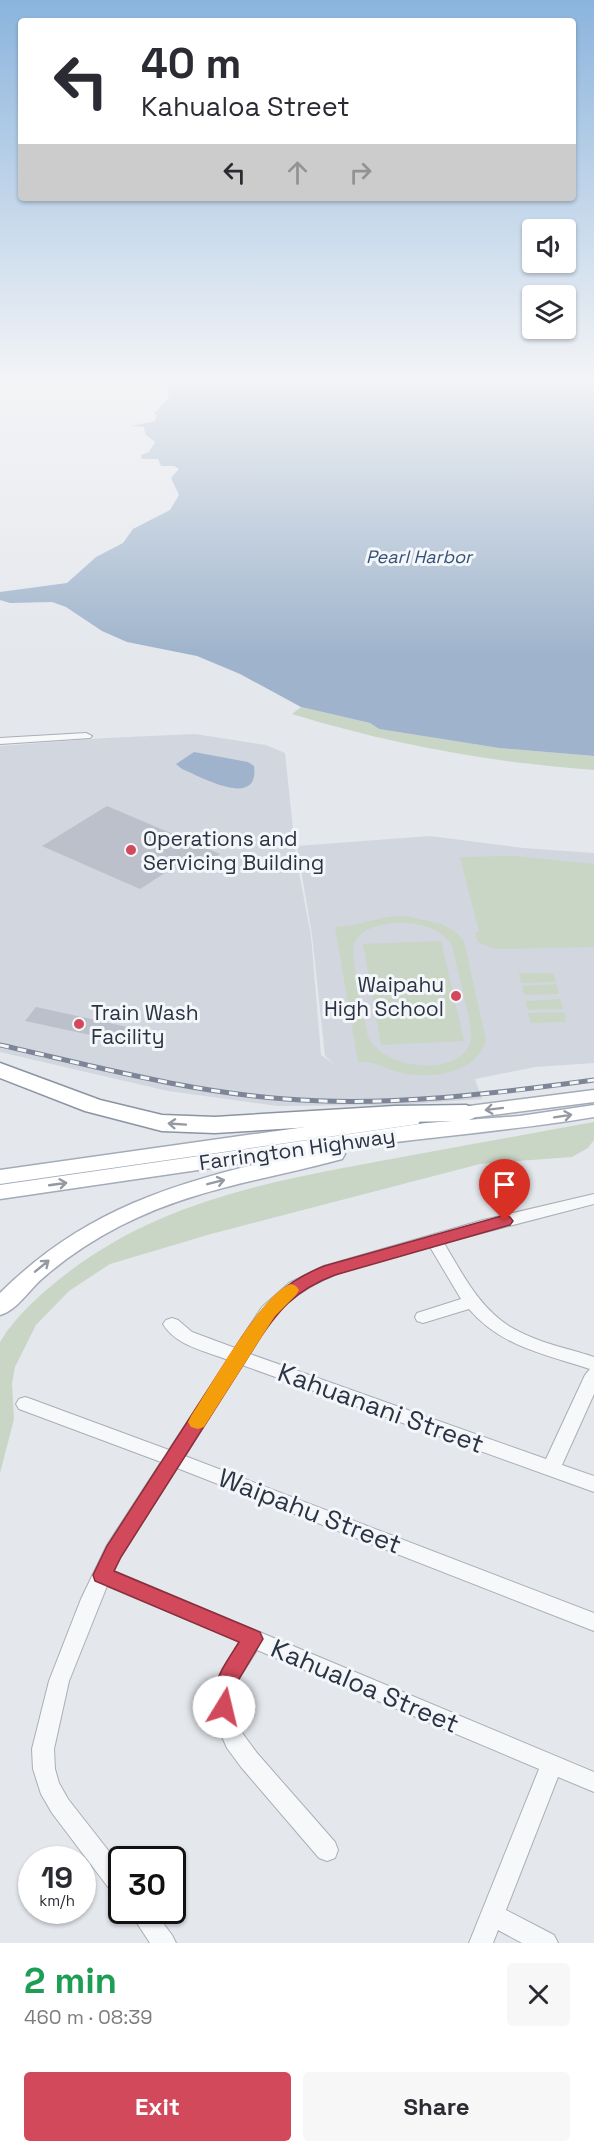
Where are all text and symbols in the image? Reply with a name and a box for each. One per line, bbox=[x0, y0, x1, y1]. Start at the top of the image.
text: 40 m bbox=[141, 37, 241, 90]
icon: left bbox=[42, 42, 120, 120]
text: Kahualoa Street bbox=[141, 89, 350, 124]
icon: left bbox=[218, 156, 251, 189]
icon: ahead bbox=[281, 156, 314, 189]
icon: right bbox=[344, 156, 377, 189]
map controls bbox=[522, 219, 576, 339]
button: sound bbox=[522, 219, 576, 273]
button: layers bbox=[522, 285, 576, 339]
water label: Pearl Harbor bbox=[366, 545, 474, 568]
place label: Operations and Servicing Building bbox=[143, 825, 324, 876]
marker: Operations and Servicing Building bbox=[124, 843, 138, 857]
place label: Waipahu High School bbox=[324, 971, 444, 1022]
marker: Waipahu High School bbox=[449, 989, 463, 1003]
place label: Train Wash Facility bbox=[91, 999, 199, 1050]
marker: Train Wash Facility bbox=[72, 1017, 86, 1031]
one-way arrow bbox=[485, 1104, 505, 1115]
one-way arrow bbox=[553, 1110, 573, 1121]
one-way arrow bbox=[168, 1118, 188, 1129]
street label: Farrington Highway bbox=[197, 1122, 397, 1176]
pin bbox=[479, 1159, 530, 1221]
icon: arrive bbox=[488, 1168, 521, 1201]
one-way arrow bbox=[206, 1176, 225, 1188]
one-way arrow bbox=[48, 1178, 67, 1189]
one-way arrow bbox=[34, 1259, 50, 1272]
street label: Kahuanani Street bbox=[273, 1355, 489, 1461]
street label: Waipahu Street bbox=[214, 1460, 406, 1562]
street label: Kahualoa Street bbox=[266, 1631, 464, 1741]
position arrow bbox=[192, 1675, 256, 1739]
speed limit sign: 30 bbox=[108, 1846, 186, 1924]
text: 19 bbox=[41, 1858, 73, 1897]
text: km/h bbox=[39, 1891, 75, 1910]
text: 2 min bbox=[24, 1958, 117, 2004]
button: close bbox=[507, 1963, 570, 2026]
text: 460 m · 08:39 bbox=[24, 2004, 153, 2030]
button: Exit bbox=[24, 2072, 291, 2141]
button: Share bbox=[303, 2072, 570, 2141]

